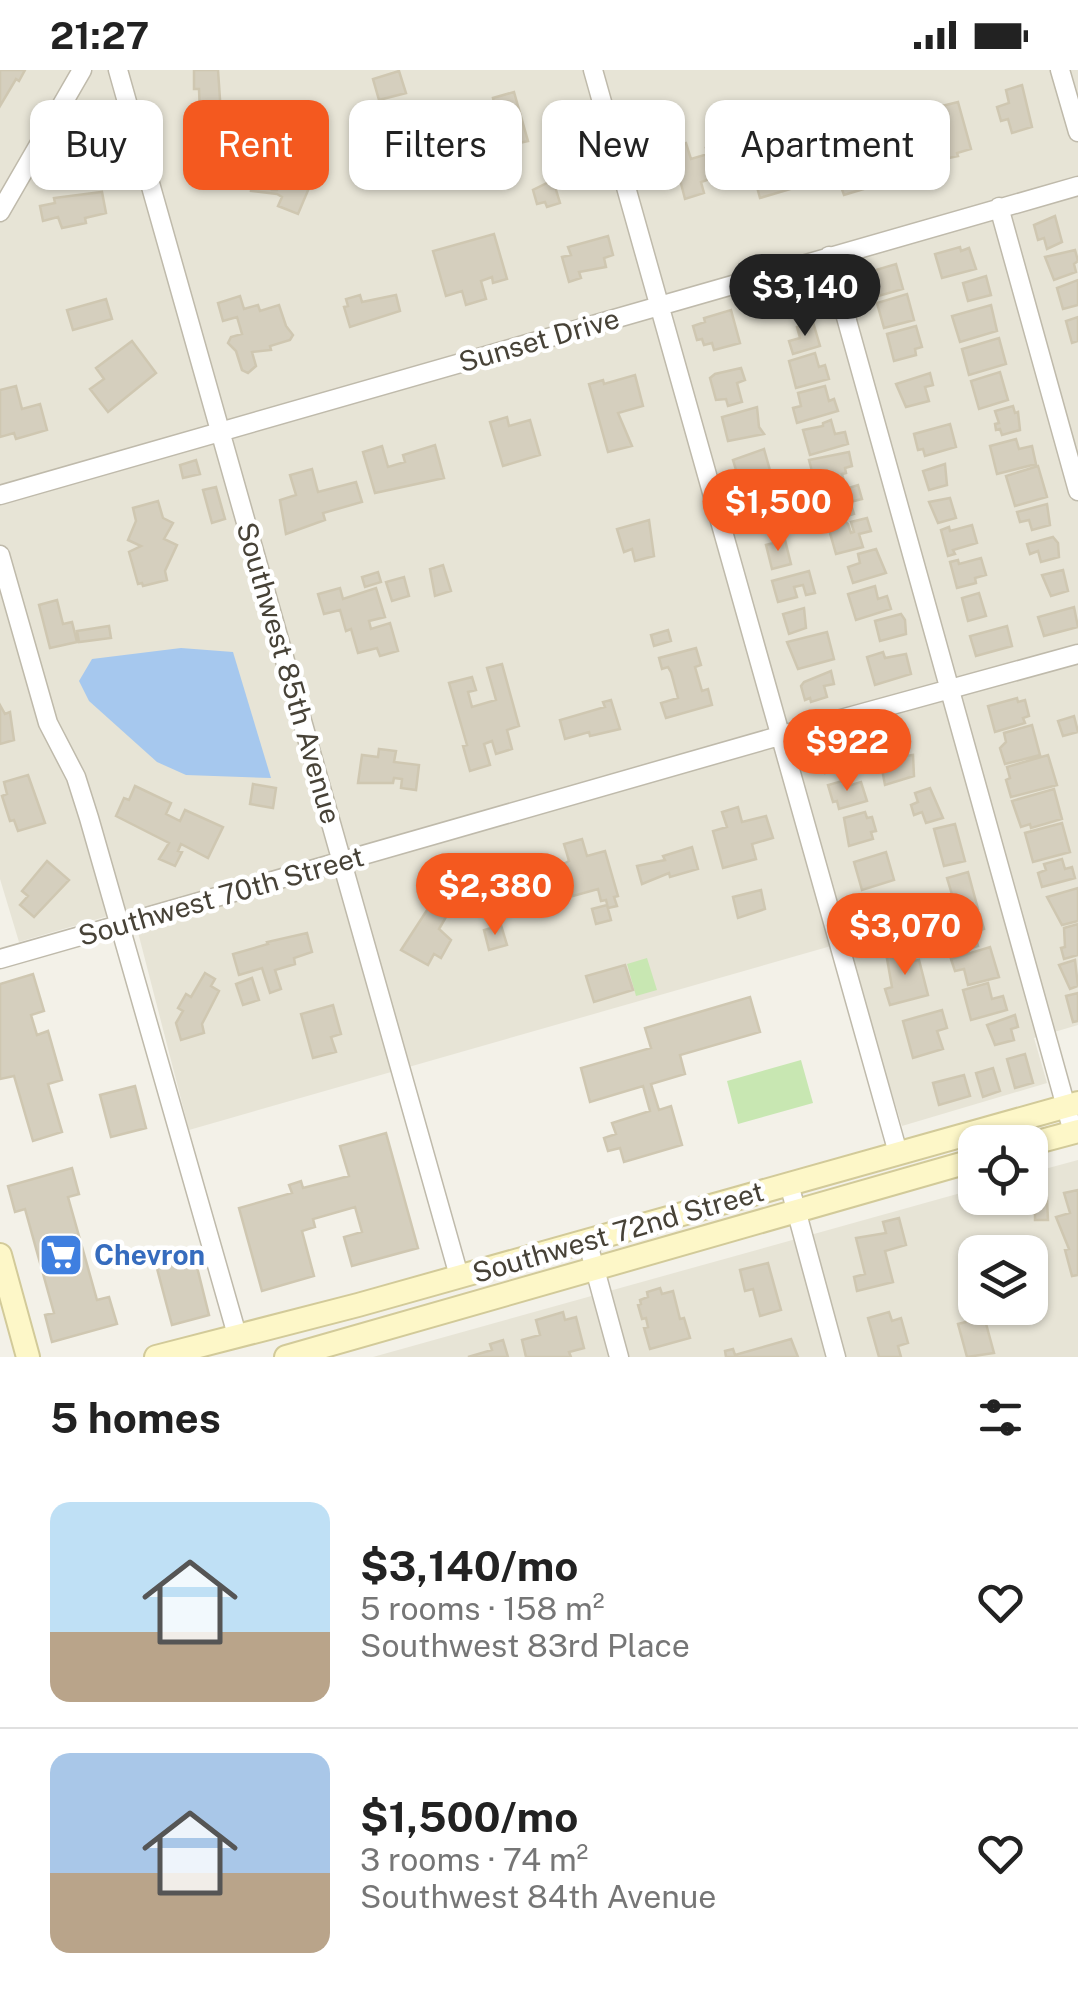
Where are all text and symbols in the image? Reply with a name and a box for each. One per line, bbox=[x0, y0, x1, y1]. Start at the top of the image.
text: 21:27 bbox=[50, 13, 149, 58]
chip: Buy bbox=[30, 100, 163, 190]
chip: Rent bbox=[183, 100, 329, 190]
chip: Filters bbox=[349, 100, 522, 190]
chip: New bbox=[542, 100, 685, 190]
chip: Apartment bbox=[705, 100, 950, 190]
pin: $3,140 bbox=[724, 254, 886, 339]
text: $3,140 bbox=[751, 268, 859, 305]
street label: Sunset Drive bbox=[455, 301, 623, 378]
pin: $1,500 bbox=[697, 469, 859, 554]
text: $1,500 bbox=[724, 483, 832, 520]
street label: Southwest 85th Avenue bbox=[231, 518, 348, 828]
pin: $922 bbox=[788, 709, 906, 794]
text: $922 bbox=[805, 723, 889, 760]
street label: Southwest 70th Street bbox=[74, 839, 367, 952]
pin: $2,380 bbox=[414, 853, 576, 938]
text: $2,380 bbox=[438, 867, 552, 904]
pin: $3,070 bbox=[824, 893, 986, 978]
text: $3,070 bbox=[849, 907, 961, 944]
map controls bbox=[958, 1125, 1048, 1325]
button: locate bbox=[958, 1125, 1048, 1215]
street label: Southwest 72nd Street bbox=[468, 1174, 767, 1289]
supermarket icon: Chevron bbox=[38, 1232, 84, 1278]
button: layers bbox=[958, 1235, 1048, 1325]
place label: Chevron bbox=[94, 1238, 205, 1271]
icon: filters bbox=[973, 1390, 1028, 1445]
text: 5 homes bbox=[50, 1393, 221, 1442]
text: $3,140/mo bbox=[360, 1541, 579, 1590]
icon: home bbox=[130, 1542, 250, 1662]
icon: heart bbox=[973, 1575, 1028, 1630]
text: 5 rooms · 158 m² bbox=[360, 1590, 604, 1627]
text: Southwest 83rd Place bbox=[360, 1627, 690, 1664]
text: $1,500/mo bbox=[360, 1792, 578, 1841]
icon: home bbox=[130, 1793, 250, 1913]
icon: heart bbox=[973, 1826, 1028, 1881]
text: 3 rooms · 74 m² bbox=[360, 1841, 588, 1878]
text: Southwest 84th Avenue bbox=[360, 1878, 716, 1915]

